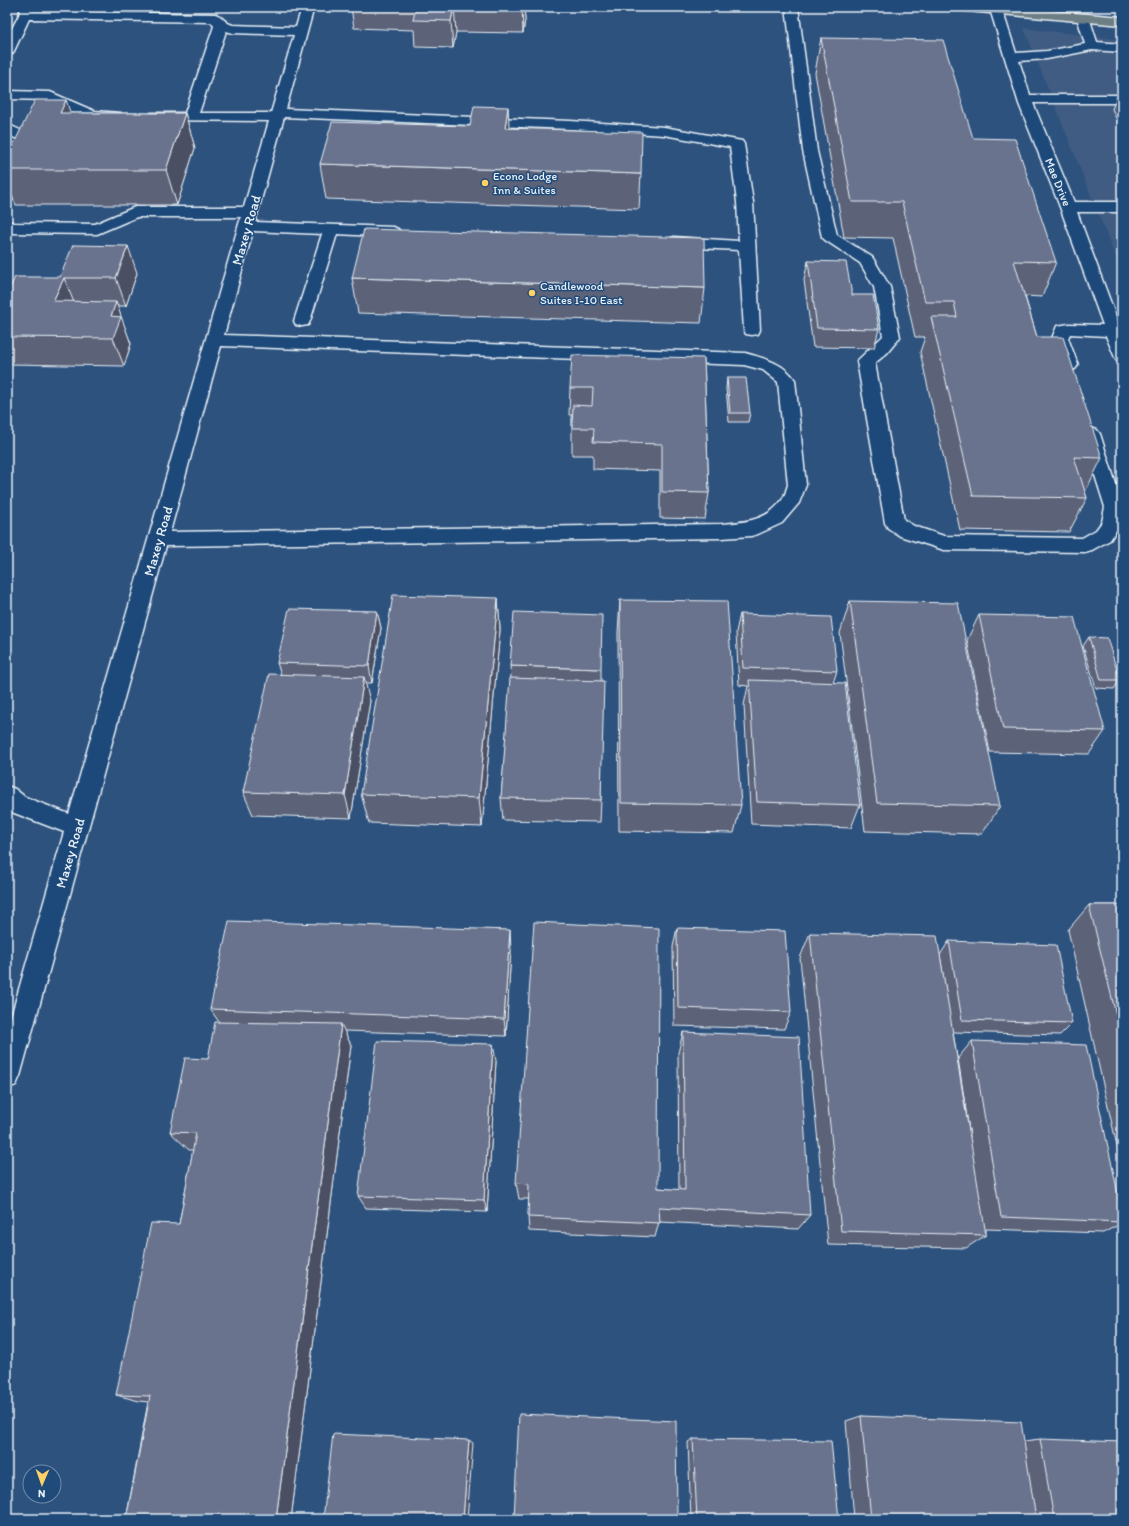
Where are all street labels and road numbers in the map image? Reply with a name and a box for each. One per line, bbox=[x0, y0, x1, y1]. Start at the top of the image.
street label: Mae Drive bbox=[1042, 156, 1074, 208]
street label: Maxey Road bbox=[228, 193, 265, 267]
street label: Maxey Road bbox=[140, 504, 177, 578]
street label: Maxey Road bbox=[52, 816, 89, 890]

